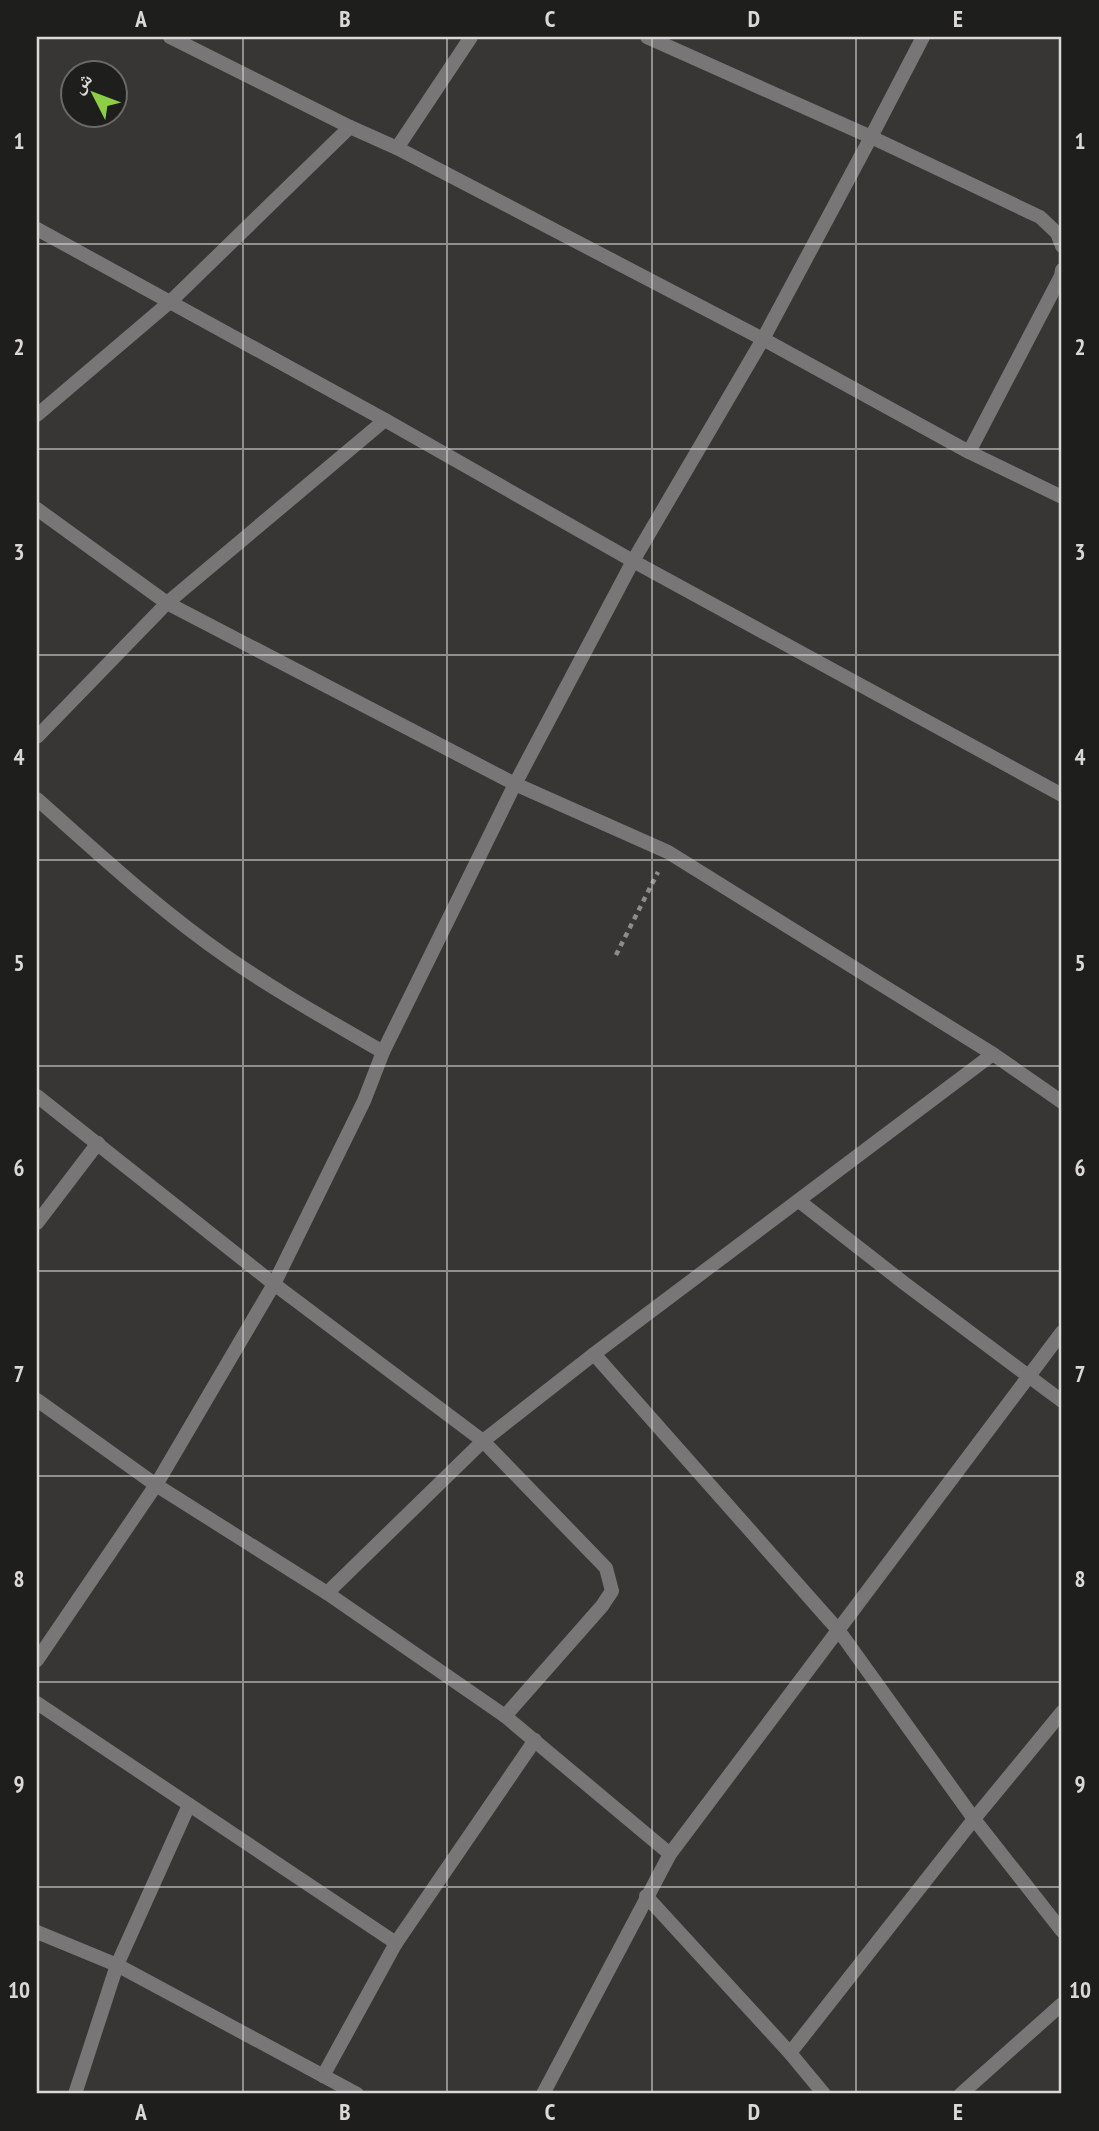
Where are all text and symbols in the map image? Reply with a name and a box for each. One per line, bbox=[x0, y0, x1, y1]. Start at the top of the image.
text: A bbox=[134, 4, 147, 33]
text: B bbox=[339, 4, 351, 33]
text: C bbox=[545, 4, 556, 33]
text: D bbox=[748, 4, 760, 33]
text: E bbox=[953, 4, 963, 33]
north arrow bbox=[60, 60, 130, 130]
text: ش bbox=[66, 67, 97, 98]
text: 1 bbox=[14, 126, 25, 155]
text: 1 bbox=[1075, 126, 1086, 155]
text: 2 bbox=[14, 332, 25, 361]
text: 2 bbox=[1075, 332, 1086, 361]
text: 3 bbox=[14, 537, 25, 566]
text: 3 bbox=[1075, 537, 1086, 566]
text: 4 bbox=[14, 742, 25, 771]
text: 4 bbox=[1075, 742, 1086, 771]
text: 5 bbox=[14, 948, 25, 977]
text: 5 bbox=[1075, 948, 1086, 977]
text: 6 bbox=[14, 1153, 25, 1182]
text: 6 bbox=[1075, 1153, 1086, 1182]
text: 7 bbox=[14, 1359, 25, 1388]
text: 7 bbox=[1075, 1359, 1086, 1388]
text: 8 bbox=[14, 1564, 25, 1593]
text: 8 bbox=[1075, 1564, 1086, 1593]
text: 9 bbox=[14, 1769, 25, 1798]
text: 9 bbox=[1075, 1769, 1086, 1798]
text: 10 bbox=[8, 1975, 30, 2004]
text: 10 bbox=[1069, 1975, 1091, 2004]
text: A bbox=[134, 2097, 147, 2126]
text: B bbox=[339, 2097, 351, 2126]
text: C bbox=[545, 2097, 556, 2126]
text: D bbox=[748, 2097, 760, 2126]
text: E bbox=[953, 2097, 963, 2126]

